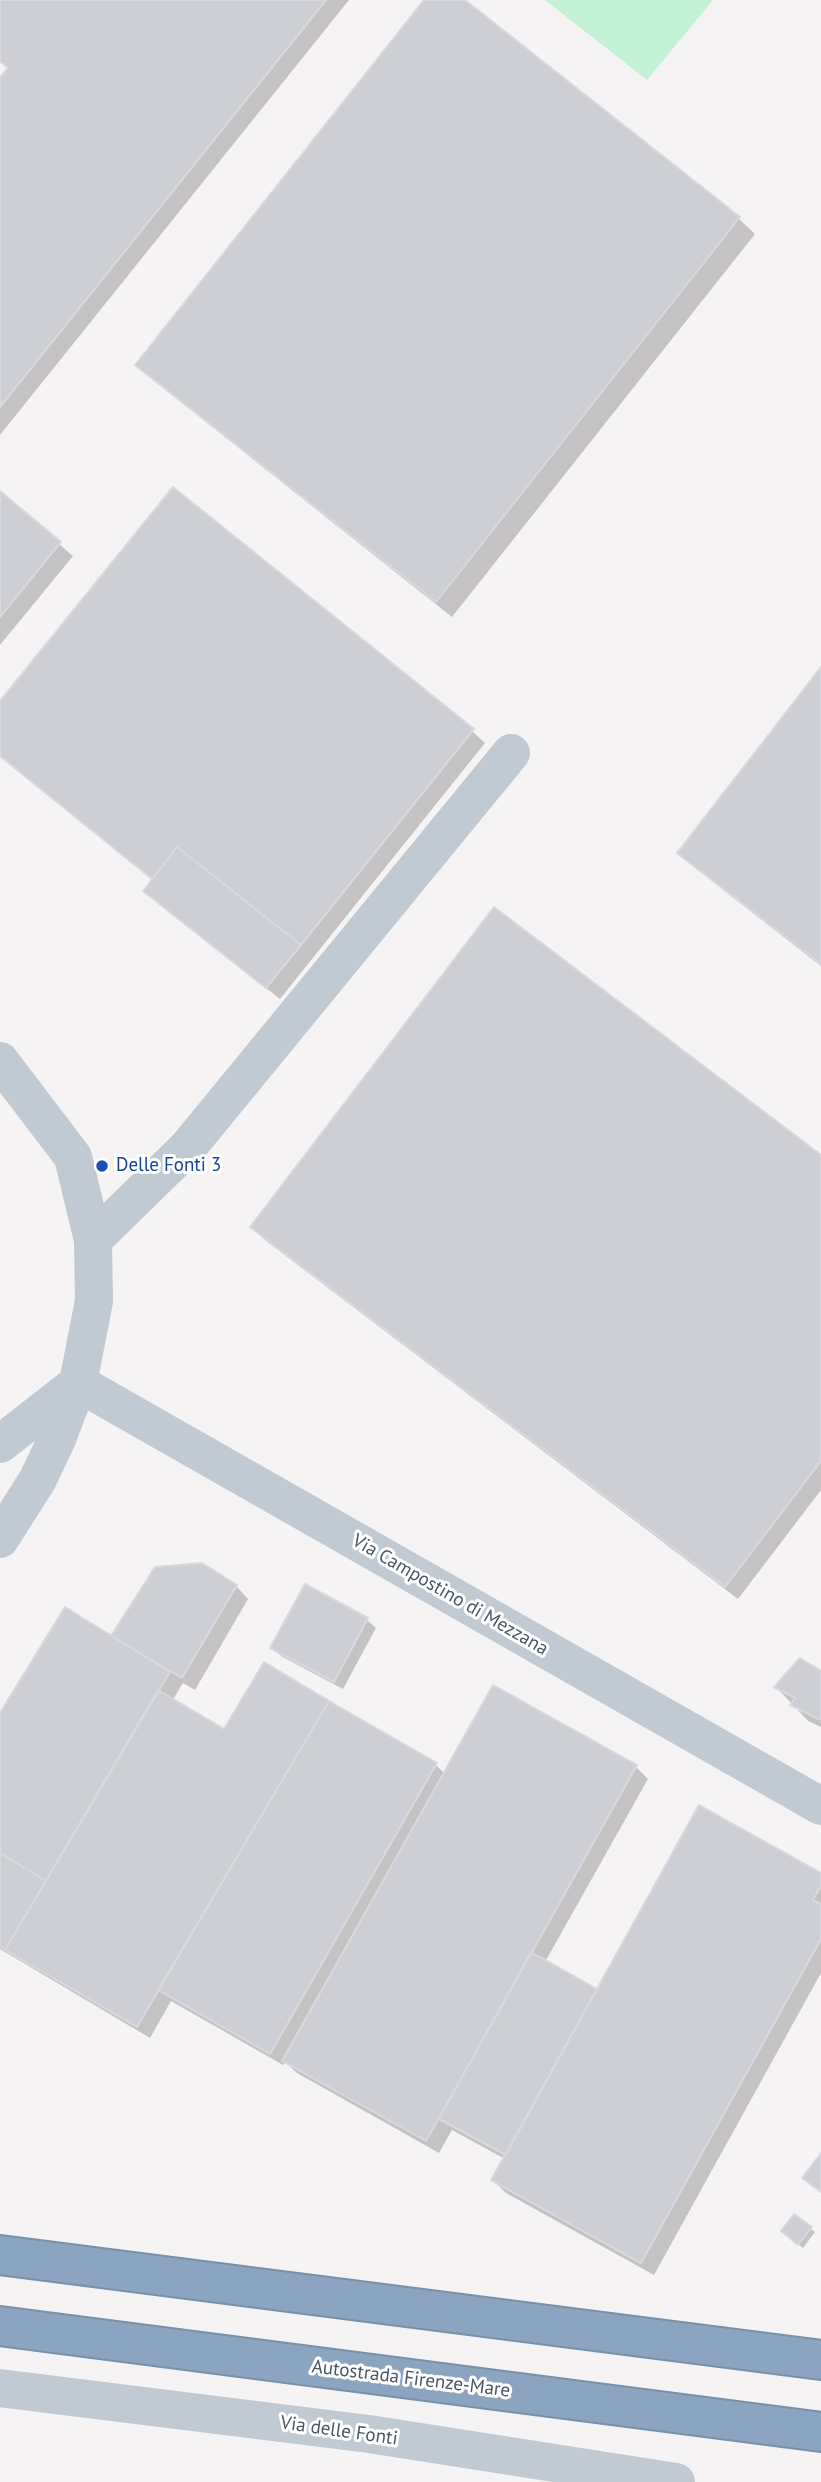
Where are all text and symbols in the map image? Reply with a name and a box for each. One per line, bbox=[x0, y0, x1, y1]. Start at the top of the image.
place label: Delle Fonti 3 bbox=[116, 1155, 221, 1177]
marker: Delle Fonti 3 bbox=[94, 1158, 110, 1174]
street label: Via Campostino di Mezzana bbox=[348, 1530, 552, 1660]
street label: Autostrada Firenze-Mare bbox=[311, 2356, 511, 2402]
street label: Via delle Fonti bbox=[279, 2411, 399, 2451]

